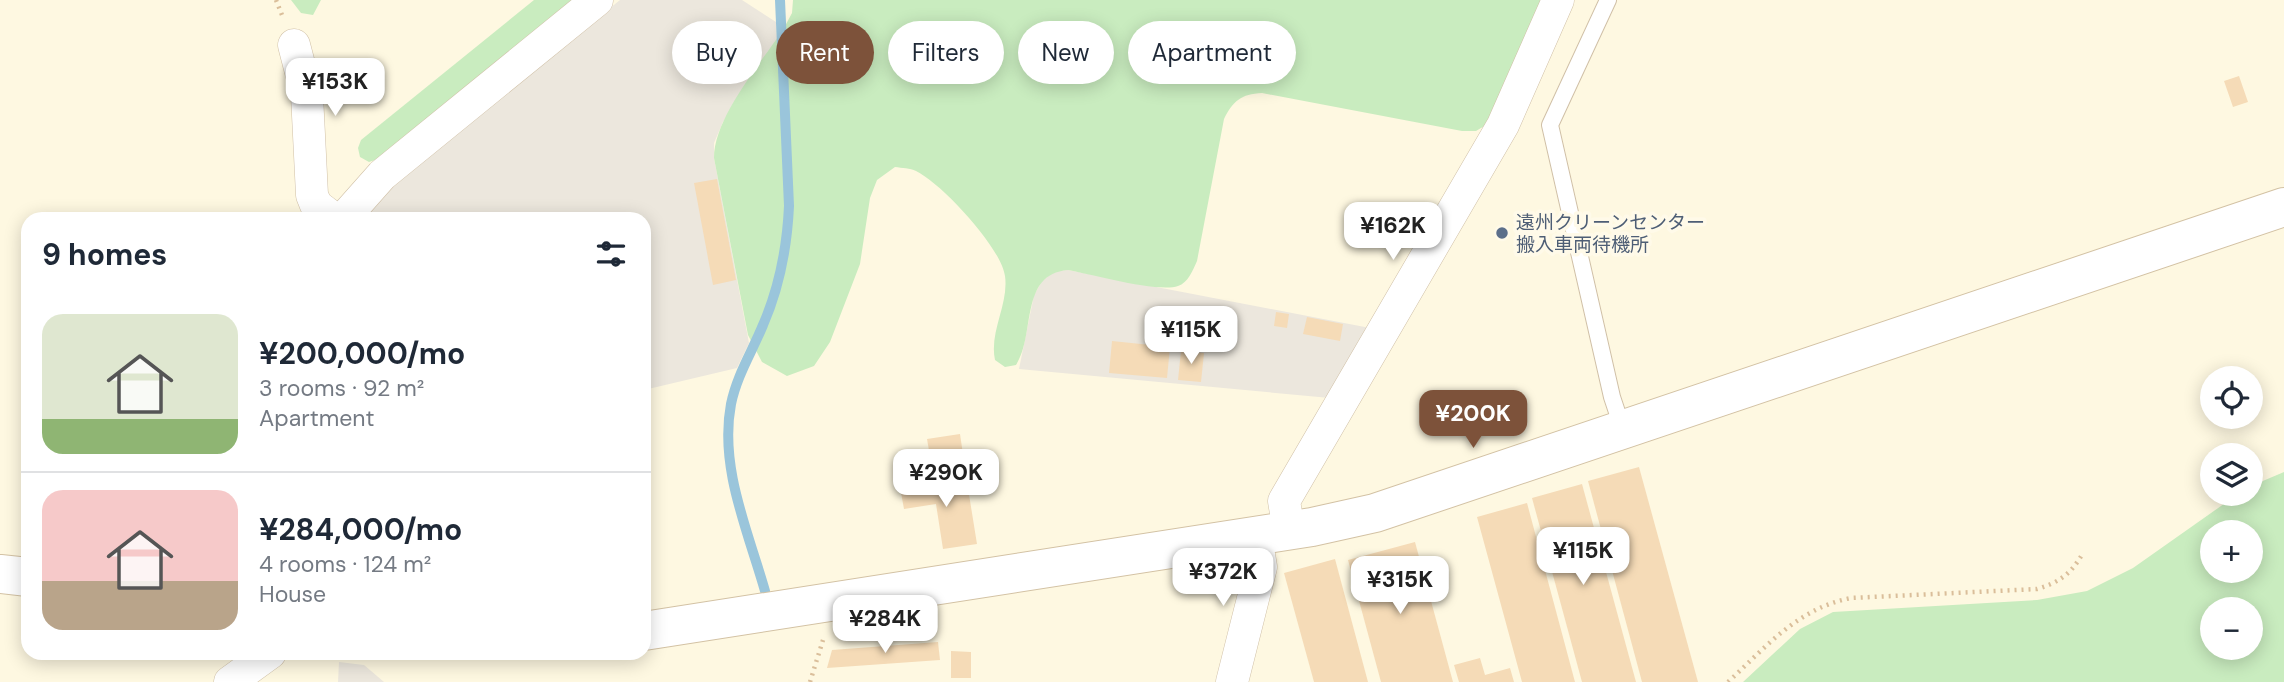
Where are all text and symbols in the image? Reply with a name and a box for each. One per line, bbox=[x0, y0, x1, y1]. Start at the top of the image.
chip: Buy bbox=[672, 21, 762, 84]
chip: Rent bbox=[776, 21, 874, 84]
chip: Filters bbox=[888, 21, 1004, 84]
chip: New bbox=[1018, 21, 1114, 84]
chip: Apartment bbox=[1128, 21, 1296, 84]
pin: ¥153K bbox=[286, 58, 384, 118]
text: ¥153K bbox=[302, 66, 368, 96]
pin: ¥162K bbox=[1344, 202, 1442, 262]
text: ¥162K bbox=[1360, 210, 1426, 240]
place label: 遠州クリーンセンター 搬入車両待機所 bbox=[1516, 210, 1705, 257]
marker: 遠州クリーンセンター 搬入車両待機所 bbox=[1494, 225, 1510, 241]
text: 9 homes bbox=[42, 235, 167, 274]
icon: filters bbox=[592, 235, 630, 273]
pin: ¥115K bbox=[1142, 306, 1240, 366]
text: ¥115K bbox=[1160, 314, 1222, 344]
text: ¥200,000/mo bbox=[259, 334, 465, 373]
icon: home bbox=[98, 342, 182, 426]
map controls bbox=[2200, 366, 2263, 660]
button: locate bbox=[2200, 366, 2263, 429]
text: 3 rooms · 92 m² bbox=[259, 373, 424, 403]
pin: ¥200K bbox=[1424, 391, 1522, 450]
text: ¥200K bbox=[1435, 398, 1511, 428]
text: Apartment bbox=[259, 403, 374, 433]
button: layers bbox=[2200, 443, 2263, 506]
pin: ¥290K bbox=[897, 449, 995, 509]
text: ¥290K bbox=[909, 457, 983, 487]
text: ¥284,000/mo bbox=[259, 510, 462, 549]
icon: home bbox=[98, 518, 182, 602]
button: + bbox=[2200, 520, 2263, 583]
pin: ¥115K bbox=[1534, 528, 1632, 587]
text: ¥115K bbox=[1552, 535, 1614, 565]
pin: ¥372K bbox=[1174, 548, 1272, 608]
text: 4 rooms · 124 m² bbox=[259, 549, 431, 579]
text: ¥372K bbox=[1188, 556, 1258, 586]
pin: ¥315K bbox=[1351, 556, 1449, 616]
text: ¥315K bbox=[1367, 564, 1433, 594]
text: House bbox=[259, 579, 326, 609]
pin: ¥284K bbox=[836, 596, 934, 655]
button: − bbox=[2200, 597, 2263, 660]
text: ¥284K bbox=[849, 603, 921, 633]

